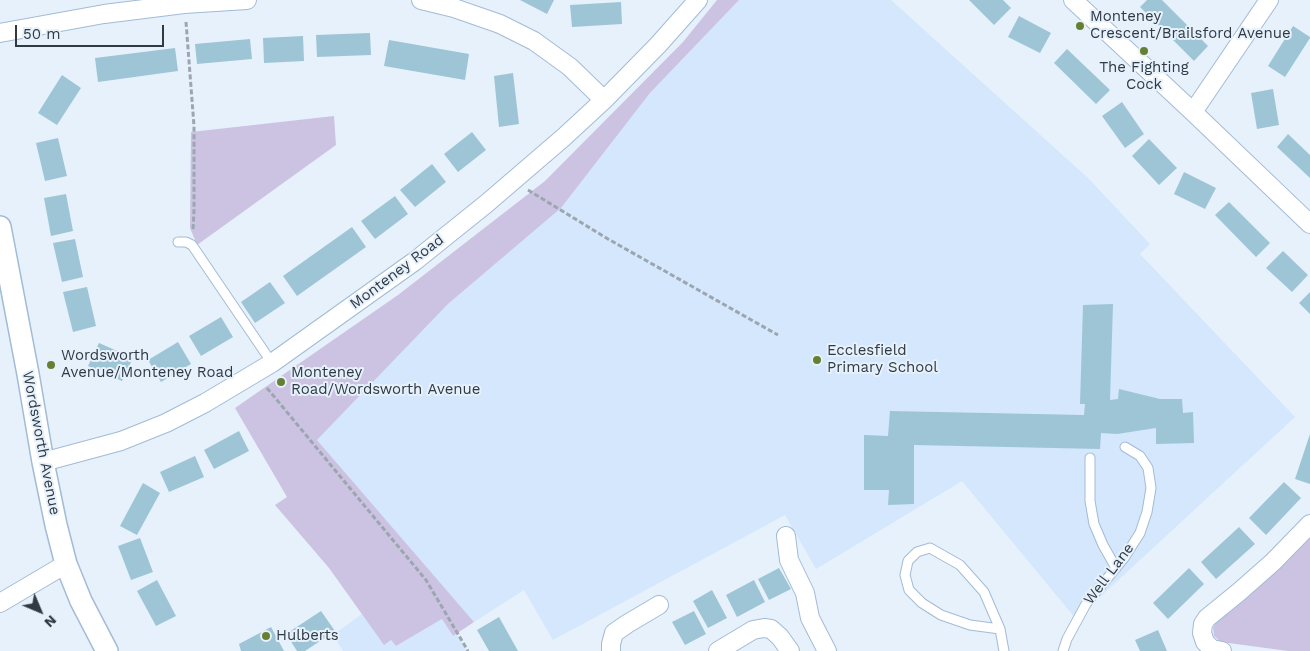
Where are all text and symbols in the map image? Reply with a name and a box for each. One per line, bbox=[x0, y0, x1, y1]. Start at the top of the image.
place label: Monteney Crescent/Brailsford Avenue bbox=[1090, 8, 1291, 43]
scale bar bbox=[18, 15, 166, 47]
marker: Monteney Crescent/Brailsford Avenue bbox=[1074, 20, 1086, 32]
text: 50 m bbox=[23, 25, 60, 43]
marker: The Fighting Cock bbox=[1138, 45, 1150, 57]
place label: The Fighting Cock bbox=[1099, 59, 1189, 94]
street label: Monteney Road bbox=[347, 231, 447, 313]
place label: Ecclesfield Primary School bbox=[827, 342, 938, 377]
place label: Wordsworth Avenue/Monteney Road bbox=[61, 347, 233, 382]
marker: Ecclesfield Primary School bbox=[811, 354, 823, 366]
marker: Wordsworth Avenue/Monteney Road bbox=[45, 359, 57, 371]
place label: Monteney Road/Wordsworth Avenue bbox=[291, 364, 481, 399]
street label: Wordsworth Avenue bbox=[18, 369, 64, 517]
marker: Monteney Road/Wordsworth Avenue bbox=[275, 376, 287, 388]
street label: Well Lane bbox=[1080, 540, 1138, 608]
north arrow bbox=[15, 586, 65, 636]
text: N bbox=[41, 612, 60, 631]
place label: Hulberts bbox=[276, 627, 339, 645]
marker: Hulberts bbox=[260, 630, 272, 642]

